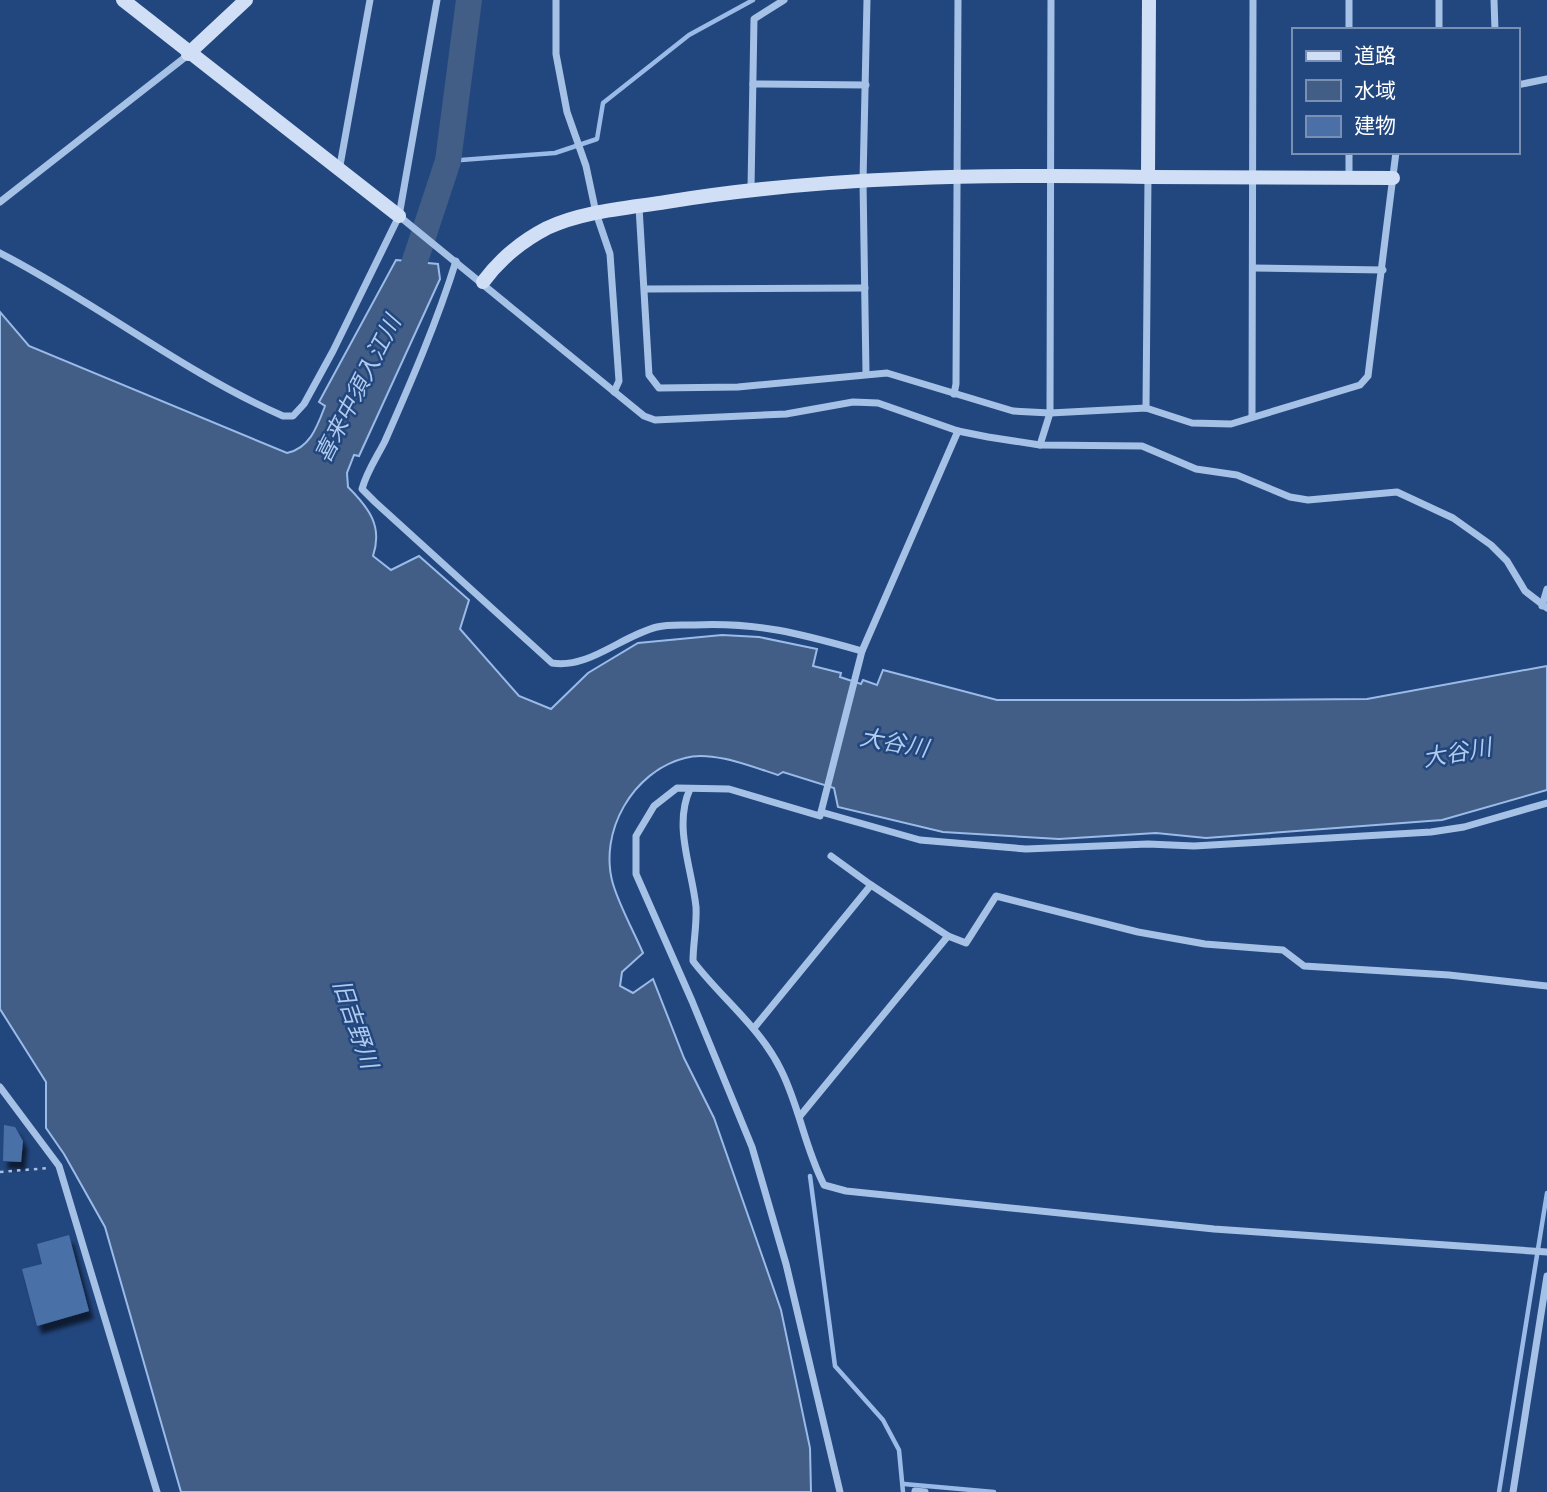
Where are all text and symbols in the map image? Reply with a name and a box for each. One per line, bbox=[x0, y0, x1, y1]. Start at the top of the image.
legend bbox=[1292, 28, 1519, 154]
text: 道路 bbox=[1354, 42, 1396, 70]
text: 水域 bbox=[1354, 77, 1396, 105]
text: 建物 bbox=[1354, 112, 1396, 140]
water label: 喜来中須入江川 bbox=[308, 308, 410, 468]
water label: 大谷川 bbox=[857, 722, 934, 765]
water label: 大谷川 bbox=[1420, 731, 1497, 774]
water label: 旧吉野川 bbox=[325, 975, 386, 1075]

